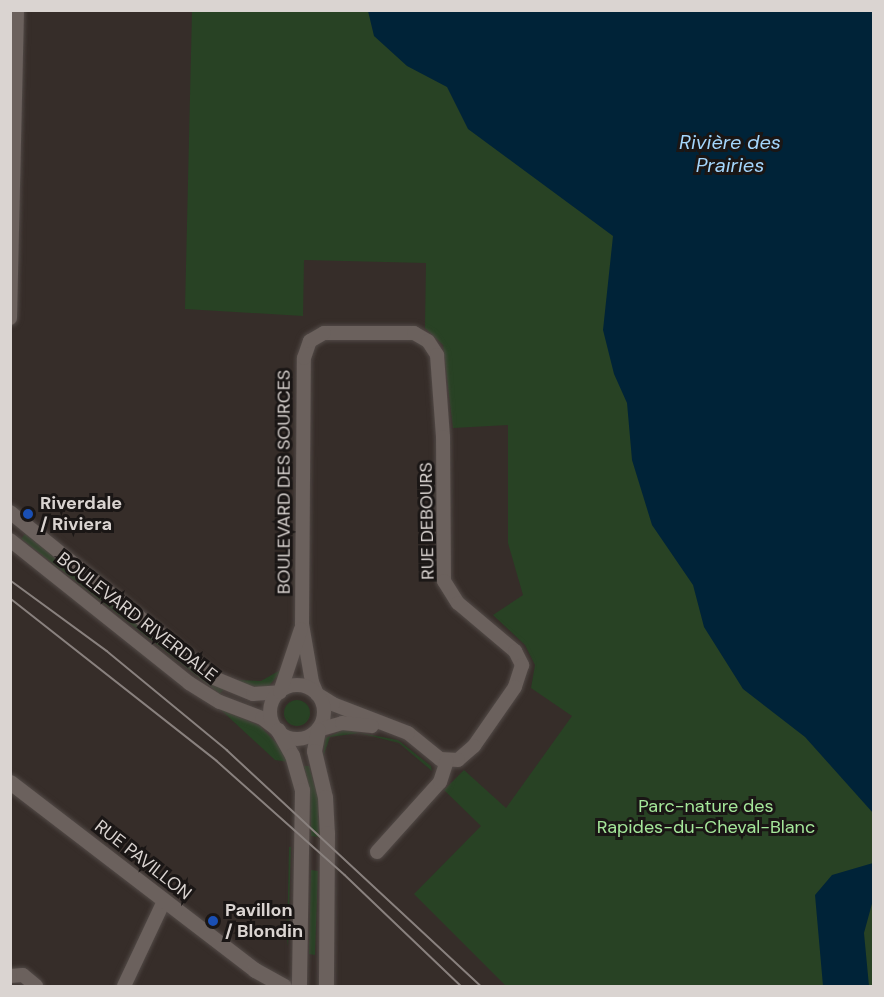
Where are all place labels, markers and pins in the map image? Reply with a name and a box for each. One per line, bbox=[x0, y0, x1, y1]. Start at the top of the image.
place label: Riverdale / Riviera bbox=[40, 493, 122, 536]
marker: Riverdale / Riviera bbox=[21, 507, 35, 521]
place label: Pavillon / Blondin bbox=[225, 900, 303, 942]
marker: Pavillon / Blondin bbox=[206, 914, 220, 928]

